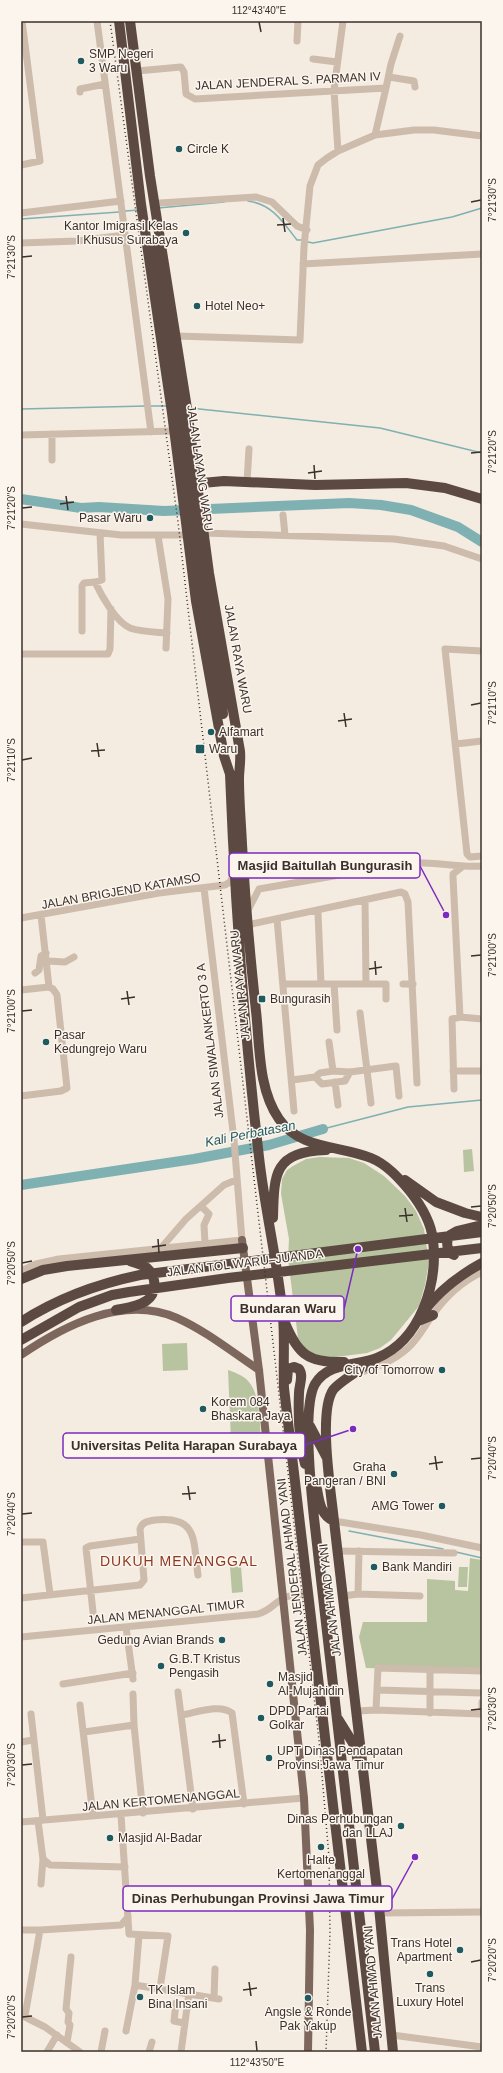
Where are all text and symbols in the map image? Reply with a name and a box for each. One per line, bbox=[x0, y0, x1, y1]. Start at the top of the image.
text: 112°43'40"E bbox=[232, 5, 286, 16]
place label: SMP Negeri 3 Waru bbox=[89, 47, 153, 75]
marker: SMP Negeri 3 Waru bbox=[76, 56, 86, 66]
street label: JALAN JENDERAL S. PARMAN IV bbox=[195, 69, 381, 93]
place label: Circle K bbox=[187, 142, 229, 156]
marker: Circle K bbox=[174, 144, 184, 154]
text: 7°21'30"S bbox=[487, 178, 498, 222]
place label: Kantor Imigrasi Kelas I Khusus Surabaya bbox=[64, 219, 178, 247]
marker: Kantor Imigrasi Kelas I Khusus Surabaya bbox=[181, 228, 191, 238]
text: 7°21'30"S bbox=[6, 235, 17, 279]
place label: Hotel Neo+ bbox=[205, 299, 265, 313]
marker: Hotel Neo+ bbox=[192, 301, 202, 311]
street label: JALAN LAYANG WARU bbox=[184, 404, 216, 532]
text: 7°21'20"S bbox=[487, 430, 498, 474]
text: 7°21'20"S bbox=[6, 486, 17, 530]
place label: Pasar Waru bbox=[79, 511, 142, 525]
marker: Pasar Waru bbox=[145, 513, 155, 523]
street label: JALAN RAYA WARU bbox=[222, 603, 254, 715]
text: 7°21'10"S bbox=[487, 681, 498, 725]
place label: Alfamart bbox=[219, 725, 264, 739]
marker: Alfamart bbox=[206, 727, 216, 737]
text: 7°21'10"S bbox=[6, 738, 17, 782]
place label: Waru bbox=[209, 742, 237, 756]
marker: Waru bbox=[194, 743, 206, 755]
callout: Masjid Baitullah Bungurasih bbox=[229, 853, 420, 878]
text: Masjid Baitullah Bungurasih bbox=[238, 858, 412, 873]
street label: JALAN BRIGJEND KATAMSO bbox=[40, 870, 202, 912]
street label: JALAN RAYA WARU bbox=[227, 929, 253, 1041]
text: 7°21'00"S bbox=[487, 933, 498, 977]
street label: JALAN SIWALANKERTO 3 A bbox=[194, 963, 226, 1119]
text: 7°21'00"S bbox=[6, 989, 17, 1033]
place label: Bungurasih bbox=[270, 992, 331, 1006]
marker: Bungurasih bbox=[257, 994, 267, 1004]
place label: Pasar Kedungrejo Waru bbox=[54, 1028, 147, 1056]
marker: Pasar Kedungrejo Waru bbox=[41, 1037, 51, 1047]
water label: Kali Perbatasan bbox=[204, 1117, 297, 1150]
text: 7°20'50"S bbox=[487, 1184, 498, 1228]
text: 7°20'50"S bbox=[6, 1241, 17, 1285]
street label: JALAN TOL WARU–JUANDA bbox=[166, 1246, 324, 1280]
callout: Bundaran Waru bbox=[231, 1296, 344, 1321]
text: Bundaran Waru bbox=[240, 1301, 336, 1316]
place label: City of Tomorrow bbox=[344, 1363, 434, 1377]
marker: City of Tomorrow bbox=[437, 1365, 447, 1375]
place label: Korem 084 Bhaskara Jaya bbox=[211, 1395, 291, 1423]
marker: Korem 084 Bhaskara Jaya bbox=[198, 1404, 208, 1414]
callout: Universitas Pelita Harapan Surabaya bbox=[63, 1433, 305, 1458]
text: 7°20'40"S bbox=[487, 1436, 498, 1480]
text: Universitas Pelita Harapan Surabaya bbox=[71, 1438, 298, 1453]
place label: Graha Pangeran / BNI bbox=[304, 1460, 386, 1488]
marker: Graha Pangeran / BNI bbox=[389, 1469, 399, 1479]
street label: JALAN JENDERAL AHMAD YANI bbox=[274, 1477, 310, 1657]
text: 7°20'40"S bbox=[6, 1492, 17, 1536]
place label: AMG Tower bbox=[372, 1499, 434, 1513]
marker: AMG Tower bbox=[437, 1501, 447, 1511]
street label: JALAN AHMAD YANI bbox=[316, 1543, 344, 1657]
district label: DUKUH MENANGGAL bbox=[100, 1553, 258, 1569]
place label: Bank Mandiri bbox=[382, 1560, 452, 1574]
marker: Bank Mandiri bbox=[369, 1562, 379, 1572]
street label: JALAN MENANGGAL TIMUR bbox=[87, 1597, 246, 1627]
place label: Gedung Avian Brands bbox=[97, 1633, 214, 1647]
marker: Gedung Avian Brands bbox=[217, 1635, 227, 1645]
place label: G.B.T Kristus Pengasih bbox=[169, 1652, 240, 1680]
marker: G.B.T Kristus Pengasih bbox=[156, 1661, 166, 1671]
place label: Masjid Al-Mujahidin bbox=[278, 1670, 344, 1698]
marker: Masjid Al-Mujahidin bbox=[265, 1679, 275, 1689]
text: 7°20'30"S bbox=[487, 1687, 498, 1731]
place label: DPD Partai Golkar bbox=[269, 1704, 329, 1732]
marker: DPD Partai Golkar bbox=[256, 1713, 266, 1723]
text: 7°20'30"S bbox=[6, 1743, 17, 1787]
place label: UPT Dinas Pendapatan Provinsi Jawa Timur bbox=[277, 1744, 403, 1772]
marker: UPT Dinas Pendapatan Provinsi Jawa Timur bbox=[264, 1753, 274, 1763]
street label: JALAN KERTOMENANGGAL bbox=[82, 1786, 241, 1814]
place label: Dinas Perhubungan dan LLAJ bbox=[287, 1812, 393, 1840]
marker: Dinas Perhubungan dan LLAJ bbox=[396, 1821, 406, 1831]
place label: Masjid Al-Badar bbox=[118, 1831, 202, 1845]
marker: Masjid Al-Badar bbox=[105, 1833, 115, 1843]
marker: Halte Kertomenanggal bbox=[316, 1842, 326, 1852]
place label: Halte Kertomenanggal bbox=[277, 1853, 365, 1881]
callout: Dinas Perhubungan Provinsi Jawa Timur bbox=[123, 1886, 392, 1911]
text: Dinas Perhubungan Provinsi Jawa Timur bbox=[132, 1891, 384, 1906]
street label: JALAN AHMAD YANI bbox=[361, 1925, 385, 2039]
place label: Trans Hotel Apartment bbox=[390, 1936, 453, 1964]
text: 7°20'20"S bbox=[487, 1938, 498, 1982]
marker: Trans Hotel Apartment bbox=[455, 1945, 465, 1955]
marker: Trans Luxury Hotel bbox=[425, 1969, 435, 1979]
place label: Trans Luxury Hotel bbox=[396, 1981, 464, 2009]
place label: TK Islam Bina Insani bbox=[148, 1983, 207, 2011]
marker: TK Islam Bina Insani bbox=[135, 1992, 145, 2002]
marker: Angsle & Ronde Pak Yakup bbox=[303, 1993, 313, 2003]
text: 7°20'20"S bbox=[6, 1995, 17, 2039]
place label: Angsle & Ronde Pak Yakup bbox=[265, 2005, 352, 2033]
text: 112°43'50"E bbox=[230, 2057, 284, 2068]

